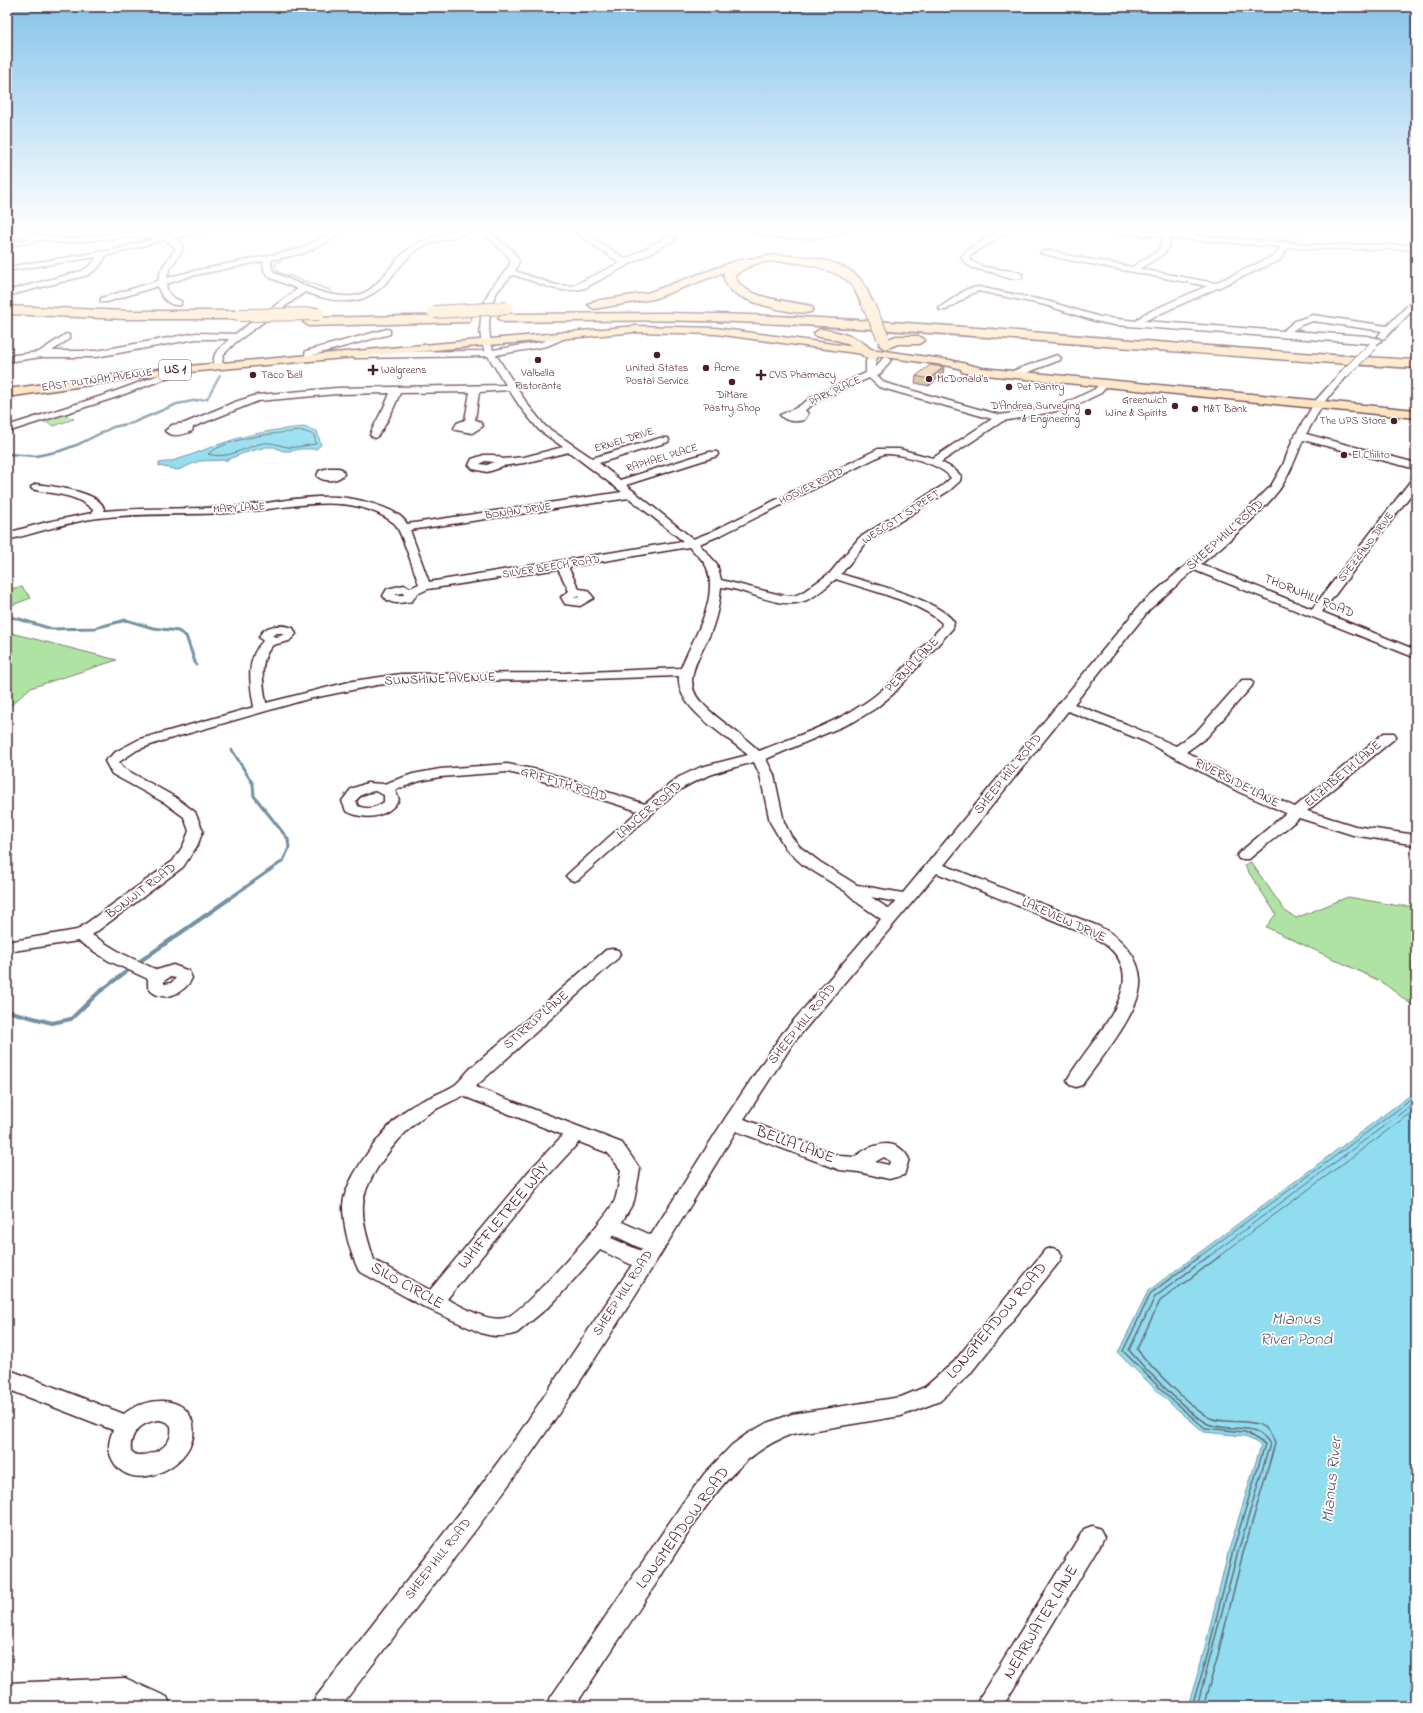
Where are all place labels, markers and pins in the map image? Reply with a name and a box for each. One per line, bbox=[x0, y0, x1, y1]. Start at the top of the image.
marker: United States Postal Service bbox=[652, 350, 662, 360]
marker: Valbella Ristorante bbox=[533, 355, 543, 365]
place label: United States Postal Service bbox=[626, 360, 689, 389]
place label: Acme bbox=[714, 360, 739, 376]
place label: Walgreens bbox=[381, 362, 427, 379]
marker: Acme bbox=[701, 363, 711, 373]
marker: Walgreens bbox=[368, 365, 378, 375]
place label: Valbella Ristorante bbox=[515, 365, 561, 394]
place label: Taco Bell bbox=[261, 367, 303, 383]
place label: CVS Pharmacy bbox=[769, 367, 836, 384]
marker: Taco Bell bbox=[248, 370, 258, 380]
marker: CVS Pharmacy bbox=[756, 370, 766, 380]
place label: McDonald's bbox=[937, 371, 989, 387]
marker: McDonald's bbox=[924, 374, 934, 384]
marker: DiMare Pastry Shop bbox=[727, 377, 737, 387]
place label: Pet Pantry bbox=[1017, 379, 1064, 396]
marker: Pet Pantry bbox=[1004, 382, 1014, 392]
place label: DiMare Pastry Shop bbox=[703, 387, 761, 417]
place label: Greenwich Wine & Spirits bbox=[1105, 392, 1167, 421]
place label: D'Andrea Surveying & Engineering bbox=[990, 398, 1080, 428]
marker: Greenwich Wine & Spirits bbox=[1170, 401, 1180, 411]
place label: M&T Bank bbox=[1203, 401, 1248, 417]
marker: M&T Bank bbox=[1190, 404, 1200, 414]
marker: D'Andrea Surveying & Engineering bbox=[1083, 407, 1093, 417]
place label: The UPS Store bbox=[1320, 413, 1386, 429]
marker: The UPS Store bbox=[1389, 416, 1399, 426]
place label: El Chilito bbox=[1352, 447, 1390, 463]
marker: El Chilito bbox=[1339, 450, 1349, 460]

